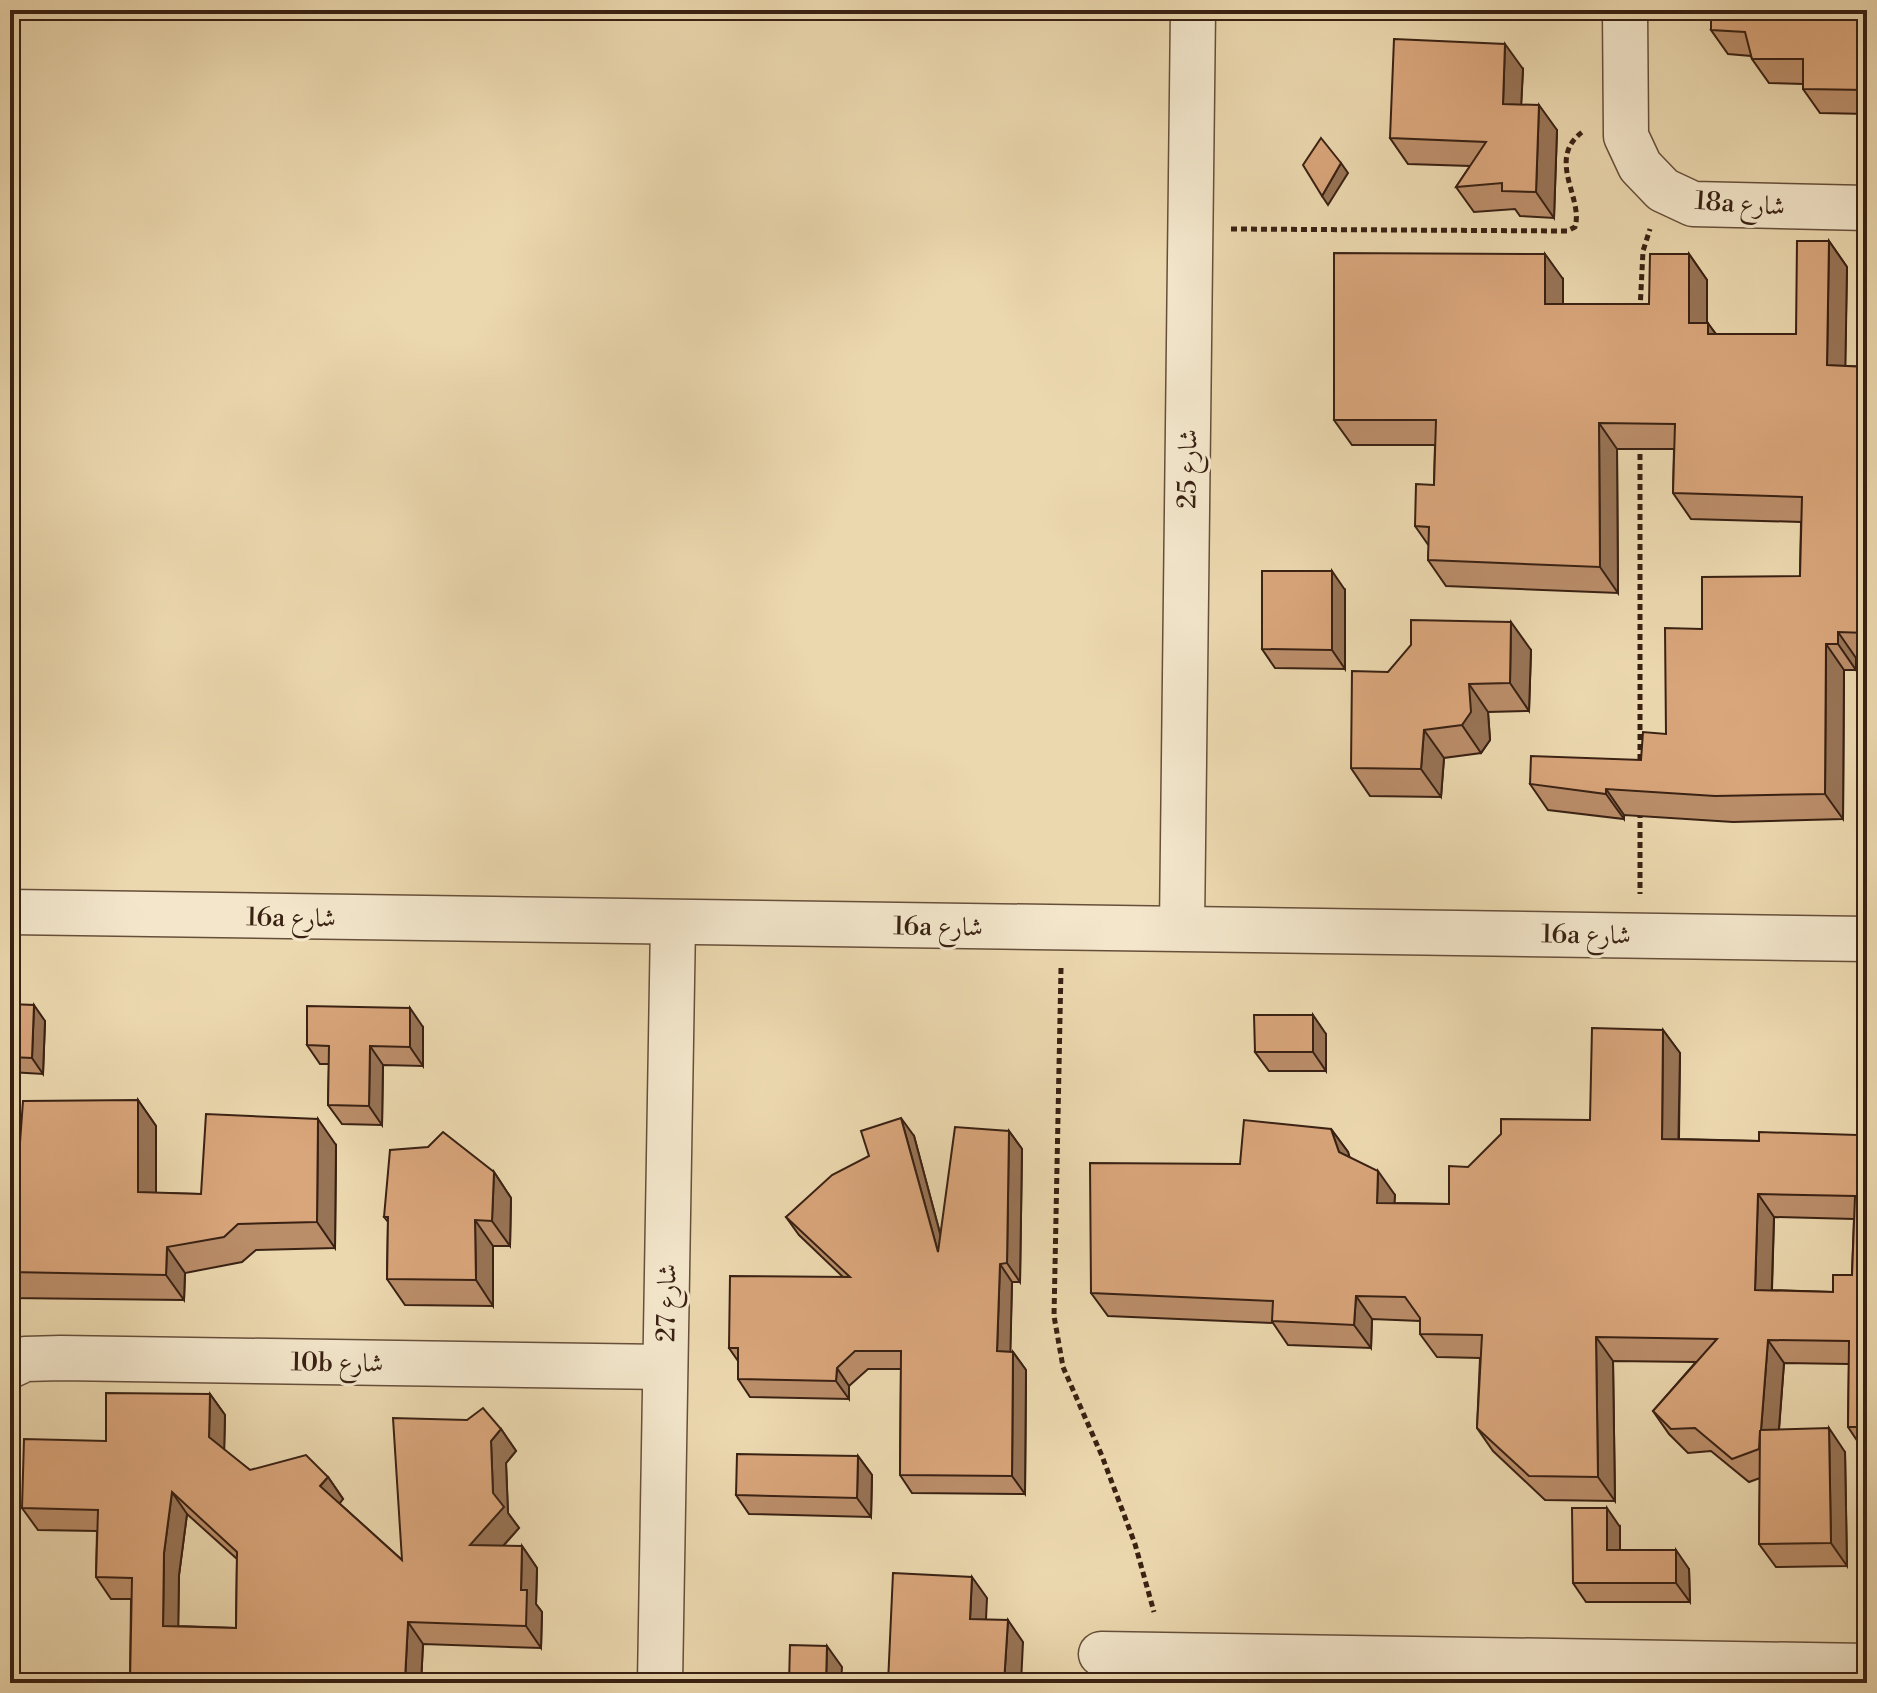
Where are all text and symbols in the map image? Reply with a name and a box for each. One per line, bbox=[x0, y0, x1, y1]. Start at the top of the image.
street label: 18a شارع bbox=[1693, 185, 1786, 228]
street label: شارع 25 bbox=[1171, 429, 1210, 509]
street label: 16a شارع bbox=[246, 901, 336, 940]
street label: 16a شارع bbox=[893, 910, 983, 949]
street label: 16a شارع bbox=[1541, 918, 1631, 957]
street label: شارع 27 bbox=[650, 1264, 689, 1343]
street label: 10b شارع bbox=[290, 1346, 384, 1385]

